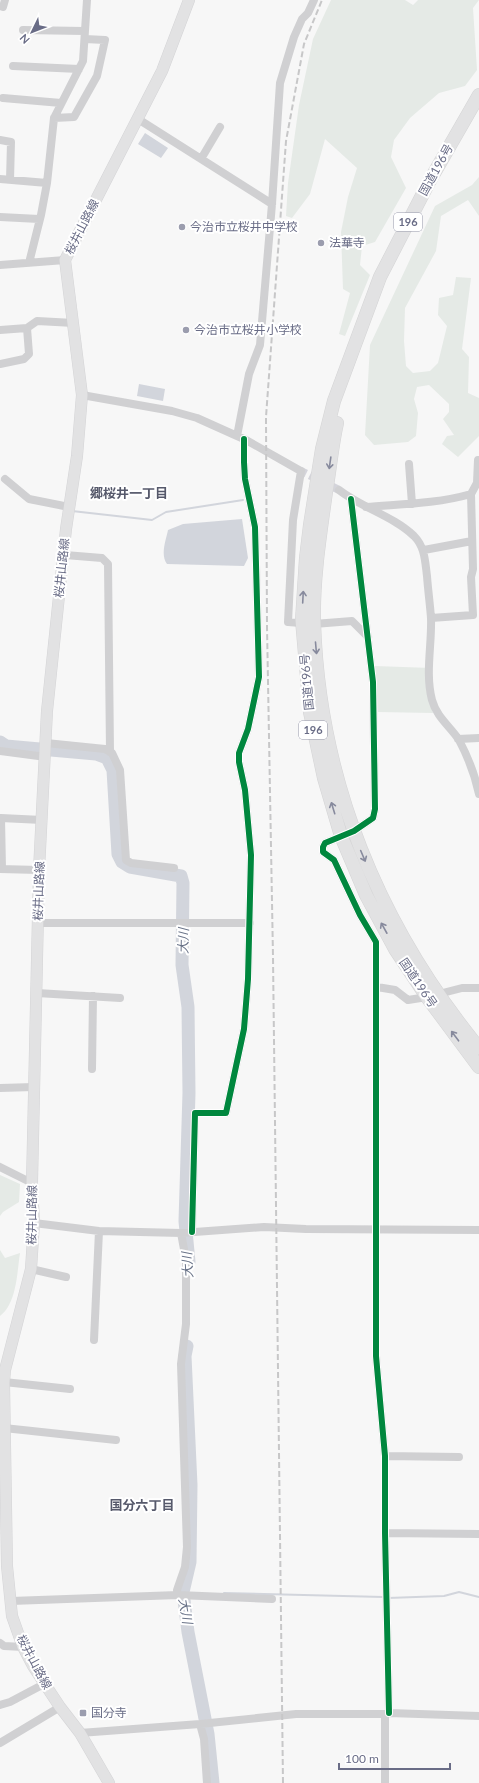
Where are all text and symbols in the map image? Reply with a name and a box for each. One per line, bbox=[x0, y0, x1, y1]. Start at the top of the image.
north arrow bbox=[12, 12, 52, 52]
text: N bbox=[17, 32, 32, 47]
street label: 国道196号 bbox=[415, 141, 456, 198]
street label: 桜井山路線 bbox=[61, 197, 102, 257]
road number: 196 bbox=[394, 213, 422, 231]
place label: 今治市立桜井中学校 bbox=[190, 219, 298, 234]
marker: 今治市立桜井中学校 bbox=[177, 222, 187, 232]
place label: 法華寺 bbox=[329, 235, 365, 250]
marker: 法華寺 bbox=[316, 238, 326, 248]
place label: 今治市立桜井小学校 bbox=[194, 322, 302, 337]
marker: 今治市立桜井小学校 bbox=[181, 325, 191, 335]
one-way arrow bbox=[326, 456, 334, 469]
district label: 郷桜井一丁目 bbox=[90, 485, 168, 501]
street label: 桜井山路線 bbox=[51, 537, 72, 599]
one-way arrow bbox=[299, 591, 307, 604]
one-way arrow bbox=[312, 641, 319, 654]
street label: 国道196号 bbox=[297, 653, 316, 711]
road number: 196 bbox=[299, 721, 327, 739]
one-way arrow bbox=[329, 802, 336, 815]
one-way arrow bbox=[360, 849, 367, 861]
street label: 桜井山路線 bbox=[30, 861, 47, 921]
one-way arrow bbox=[379, 922, 387, 934]
water label: 大川 bbox=[175, 926, 191, 954]
street label: 国道196号 bbox=[396, 955, 441, 1010]
one-way arrow bbox=[451, 1030, 460, 1041]
street label: 桜井山路線 bbox=[23, 1185, 40, 1245]
water label: 大川 bbox=[178, 1250, 196, 1278]
district label: 国分六丁目 bbox=[109, 1497, 175, 1513]
water label: 大川 bbox=[176, 1597, 196, 1627]
street label: 桜井山路線 bbox=[14, 1632, 55, 1692]
place label: 国分寺 bbox=[91, 1705, 127, 1720]
marker: 国分寺 bbox=[78, 1708, 88, 1718]
scale bar bbox=[339, 1745, 450, 1771]
text: 100 m bbox=[345, 1751, 379, 1766]

